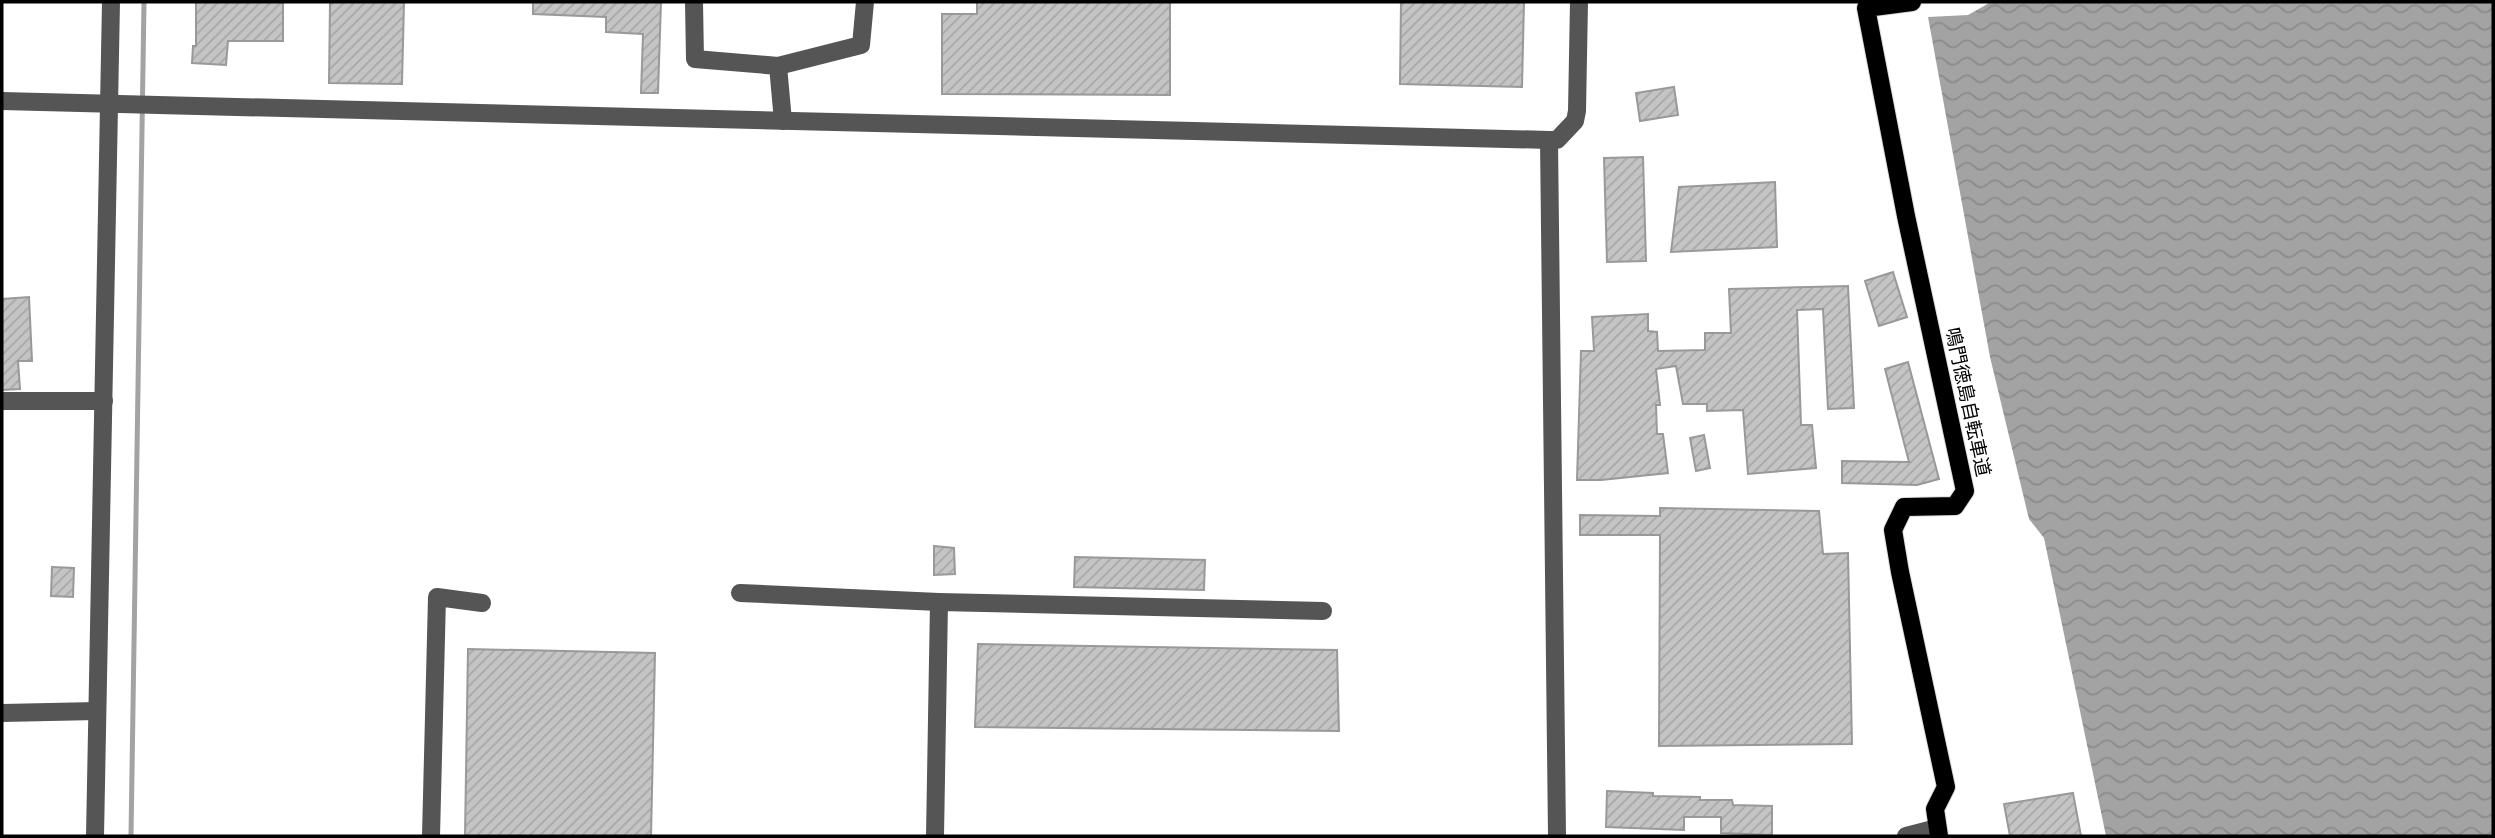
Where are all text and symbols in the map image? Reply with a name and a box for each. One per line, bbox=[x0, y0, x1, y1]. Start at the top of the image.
street label: 鳴門徳島自転車道 bbox=[1941, 325, 1995, 479]

